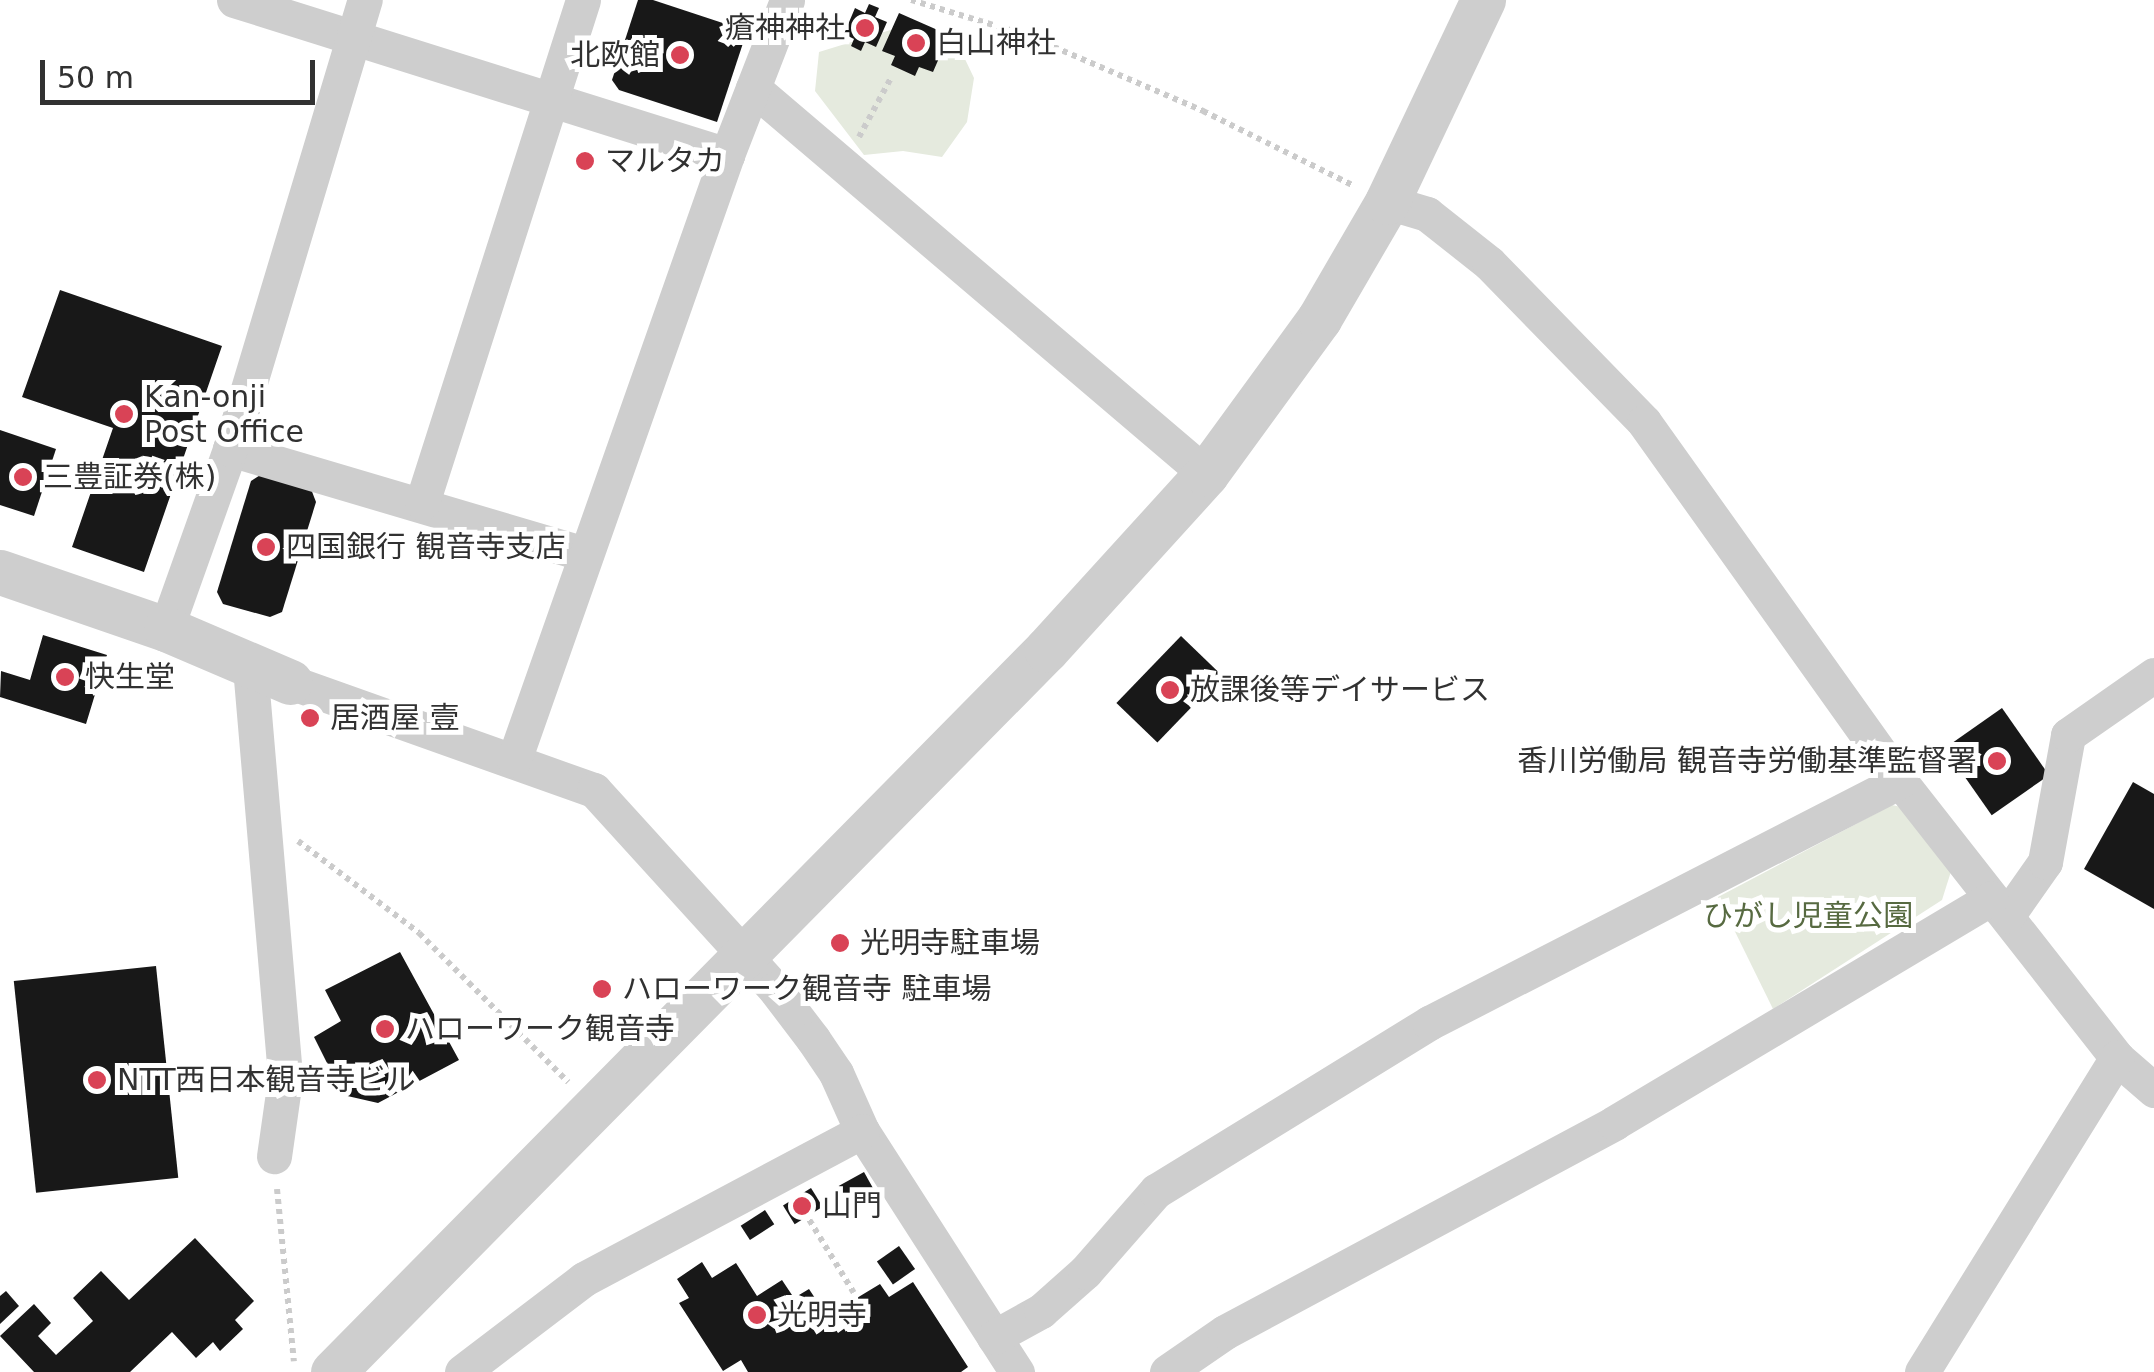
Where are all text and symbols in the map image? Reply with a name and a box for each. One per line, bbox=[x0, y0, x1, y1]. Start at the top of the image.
place label: 瘡神神社 bbox=[725, 10, 845, 46]
marker: 瘡神神社 bbox=[854, 17, 876, 39]
place label: 白山神社 bbox=[936, 25, 1056, 61]
marker: 白山神社 bbox=[905, 32, 927, 54]
place label: 北欧館 bbox=[570, 37, 660, 73]
scale bar bbox=[45, 40, 320, 102]
marker: 北欧館 bbox=[669, 44, 691, 66]
text: 50 m bbox=[57, 60, 134, 95]
place label: マルタカ bbox=[605, 143, 725, 179]
marker: マルタカ bbox=[574, 150, 596, 172]
place label: Kan-onji Post Office bbox=[144, 379, 304, 450]
marker: Kan-onji Post Office bbox=[113, 403, 135, 425]
place label: 三豊証券(株) bbox=[43, 459, 216, 495]
marker: 三豊証券(株) bbox=[12, 466, 34, 488]
place label: 四国銀行 観音寺支店 bbox=[286, 529, 566, 565]
marker: 四国銀行 観音寺支店 bbox=[255, 536, 277, 558]
place label: 快生堂 bbox=[85, 659, 175, 695]
marker: 快生堂 bbox=[54, 666, 76, 688]
place label: 放課後等デイサービス bbox=[1190, 672, 1490, 708]
marker: 放課後等デイサービス bbox=[1159, 679, 1181, 701]
place label: 居酒屋 壹 bbox=[330, 700, 460, 736]
marker: 居酒屋 壹 bbox=[299, 707, 321, 729]
place label: 香川労働局 観音寺労働基準監督署 bbox=[1517, 743, 1977, 779]
marker: 香川労働局 観音寺労働基準監督署 bbox=[1986, 750, 2008, 772]
park label: ひがし児童公園 bbox=[1703, 898, 1913, 934]
place label: 光明寺駐車場 bbox=[860, 925, 1040, 961]
marker: 光明寺駐車場 bbox=[829, 932, 851, 954]
place label: ハローワーク観音寺 駐車場 bbox=[622, 971, 992, 1007]
marker: ハローワーク観音寺 駐車場 bbox=[591, 978, 613, 1000]
place label: ハローワーク観音寺 bbox=[405, 1011, 675, 1047]
marker: ハローワーク観音寺 bbox=[374, 1018, 396, 1040]
place label: NTT西日本観音寺ビル bbox=[117, 1062, 416, 1098]
marker: NTT西日本観音寺ビル bbox=[86, 1069, 108, 1091]
place label: 山門 bbox=[822, 1188, 882, 1224]
marker: 山門 bbox=[791, 1195, 813, 1217]
place label: 光明寺 bbox=[777, 1297, 867, 1333]
marker: 光明寺 bbox=[746, 1304, 768, 1326]

